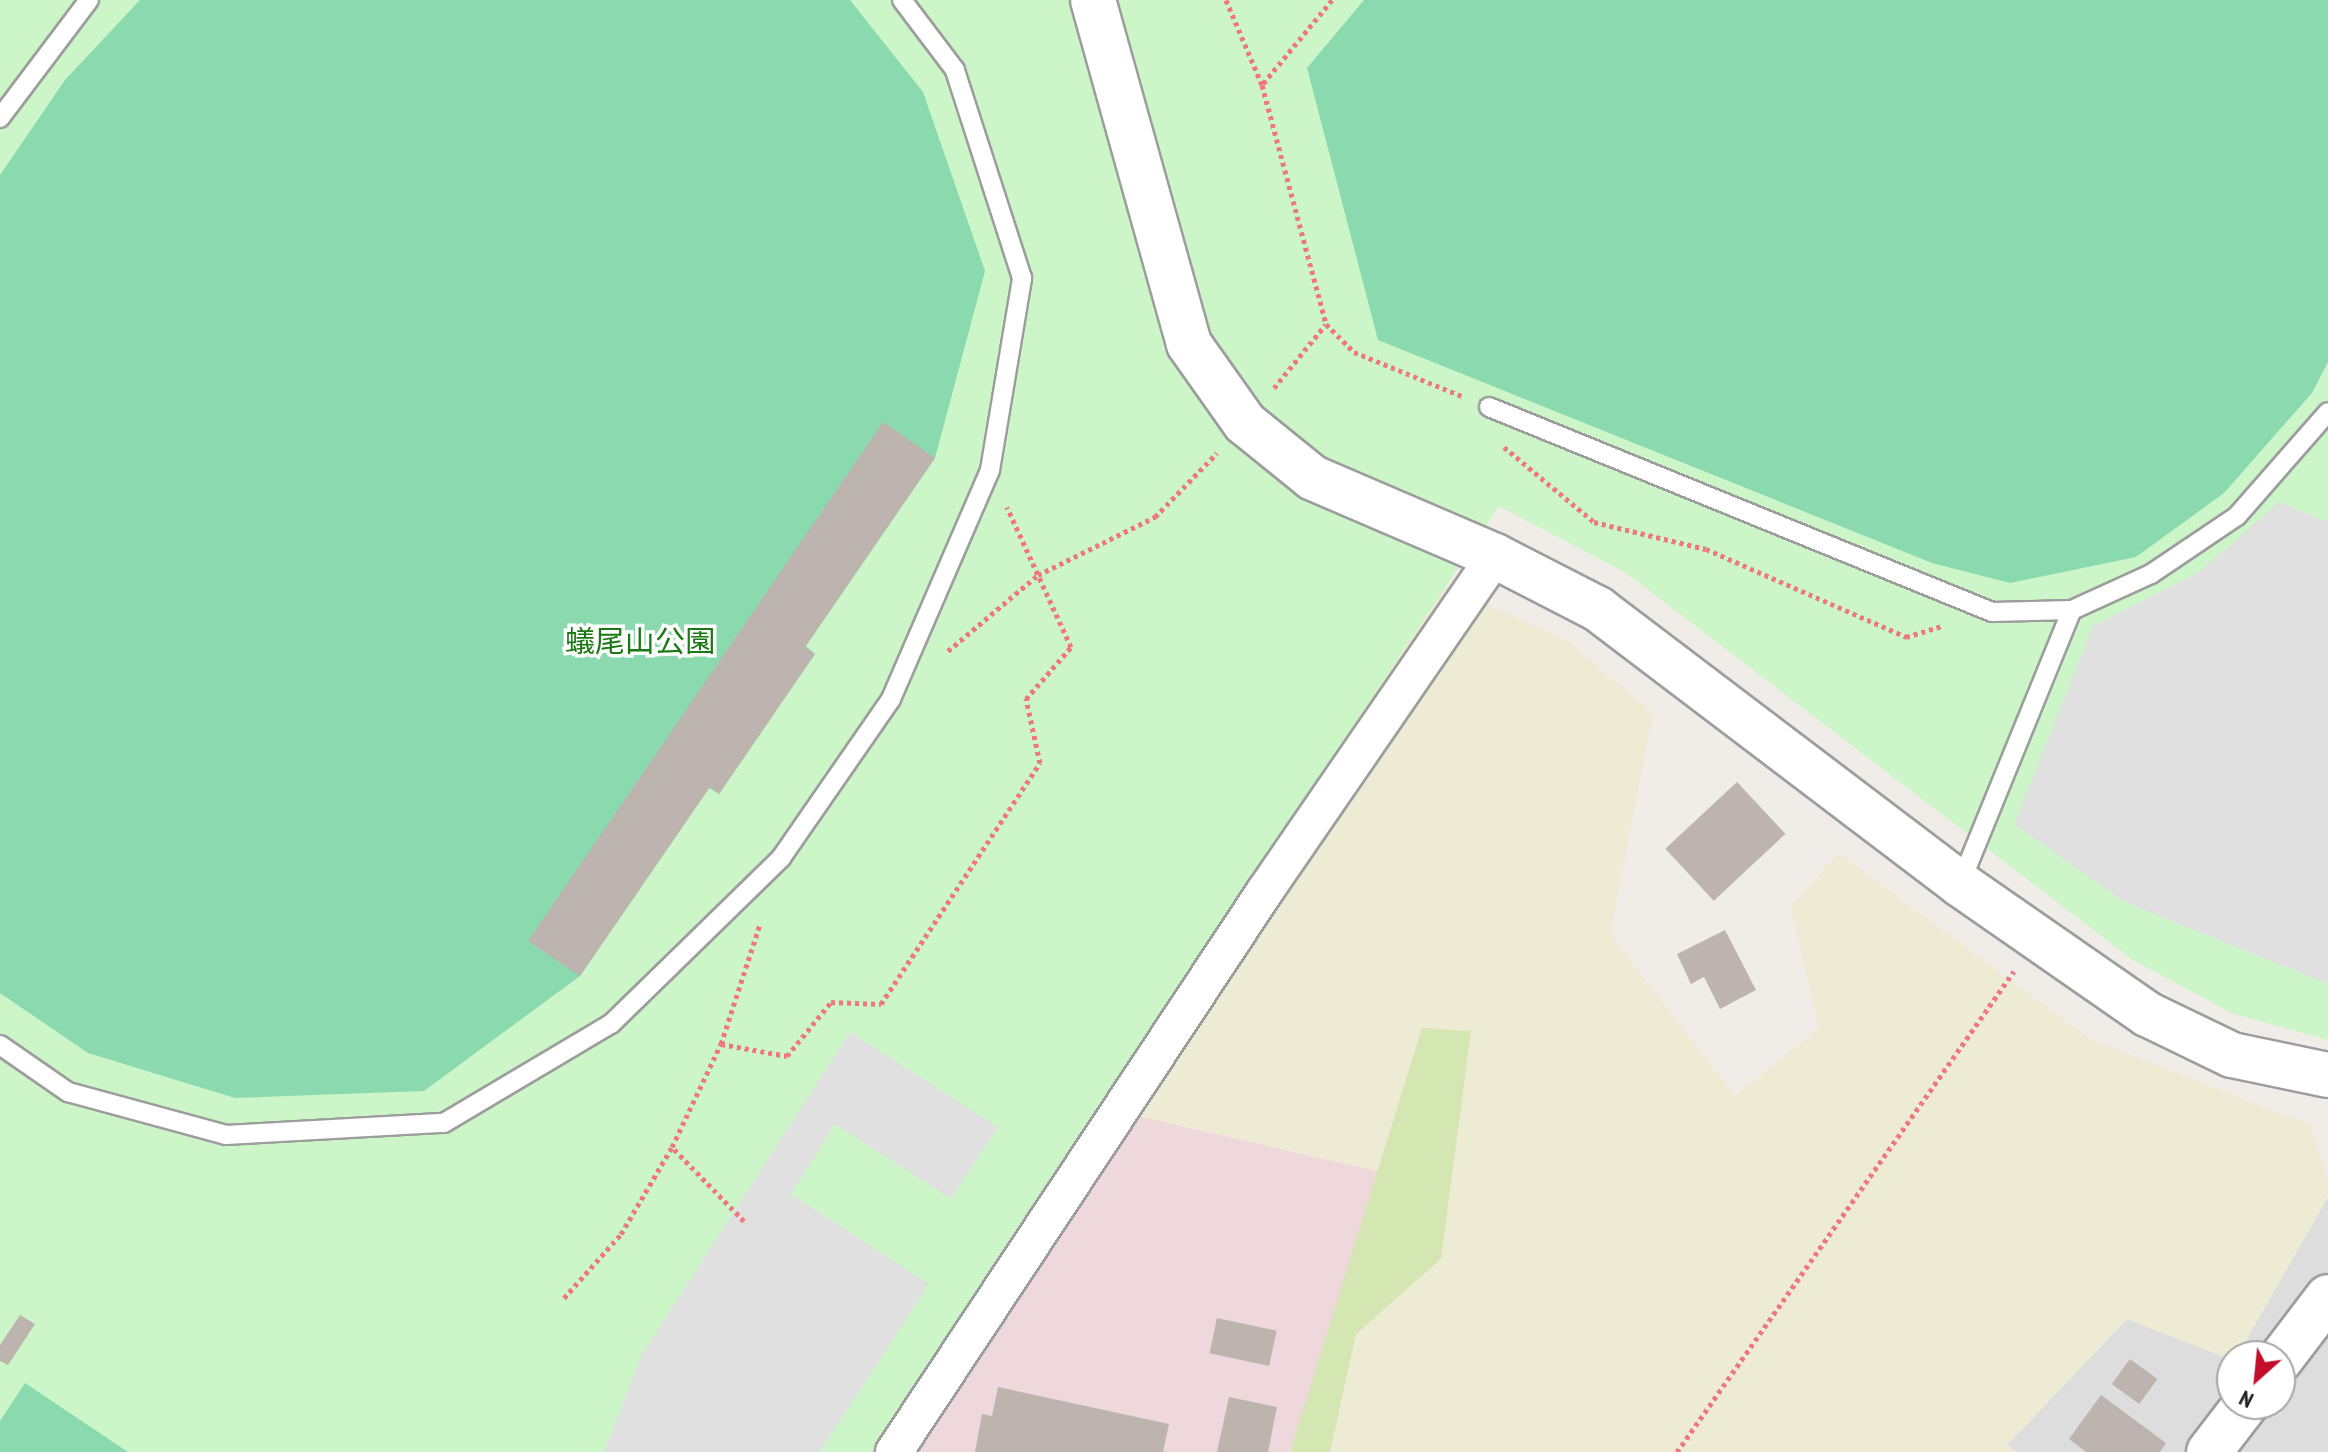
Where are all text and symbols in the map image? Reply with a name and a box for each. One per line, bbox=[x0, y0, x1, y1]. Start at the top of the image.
park label: 蟻尾山公園 bbox=[565, 623, 715, 659]
north arrow bbox=[2216, 1340, 2296, 1420]
text: N bbox=[2234, 1384, 2258, 1415]

